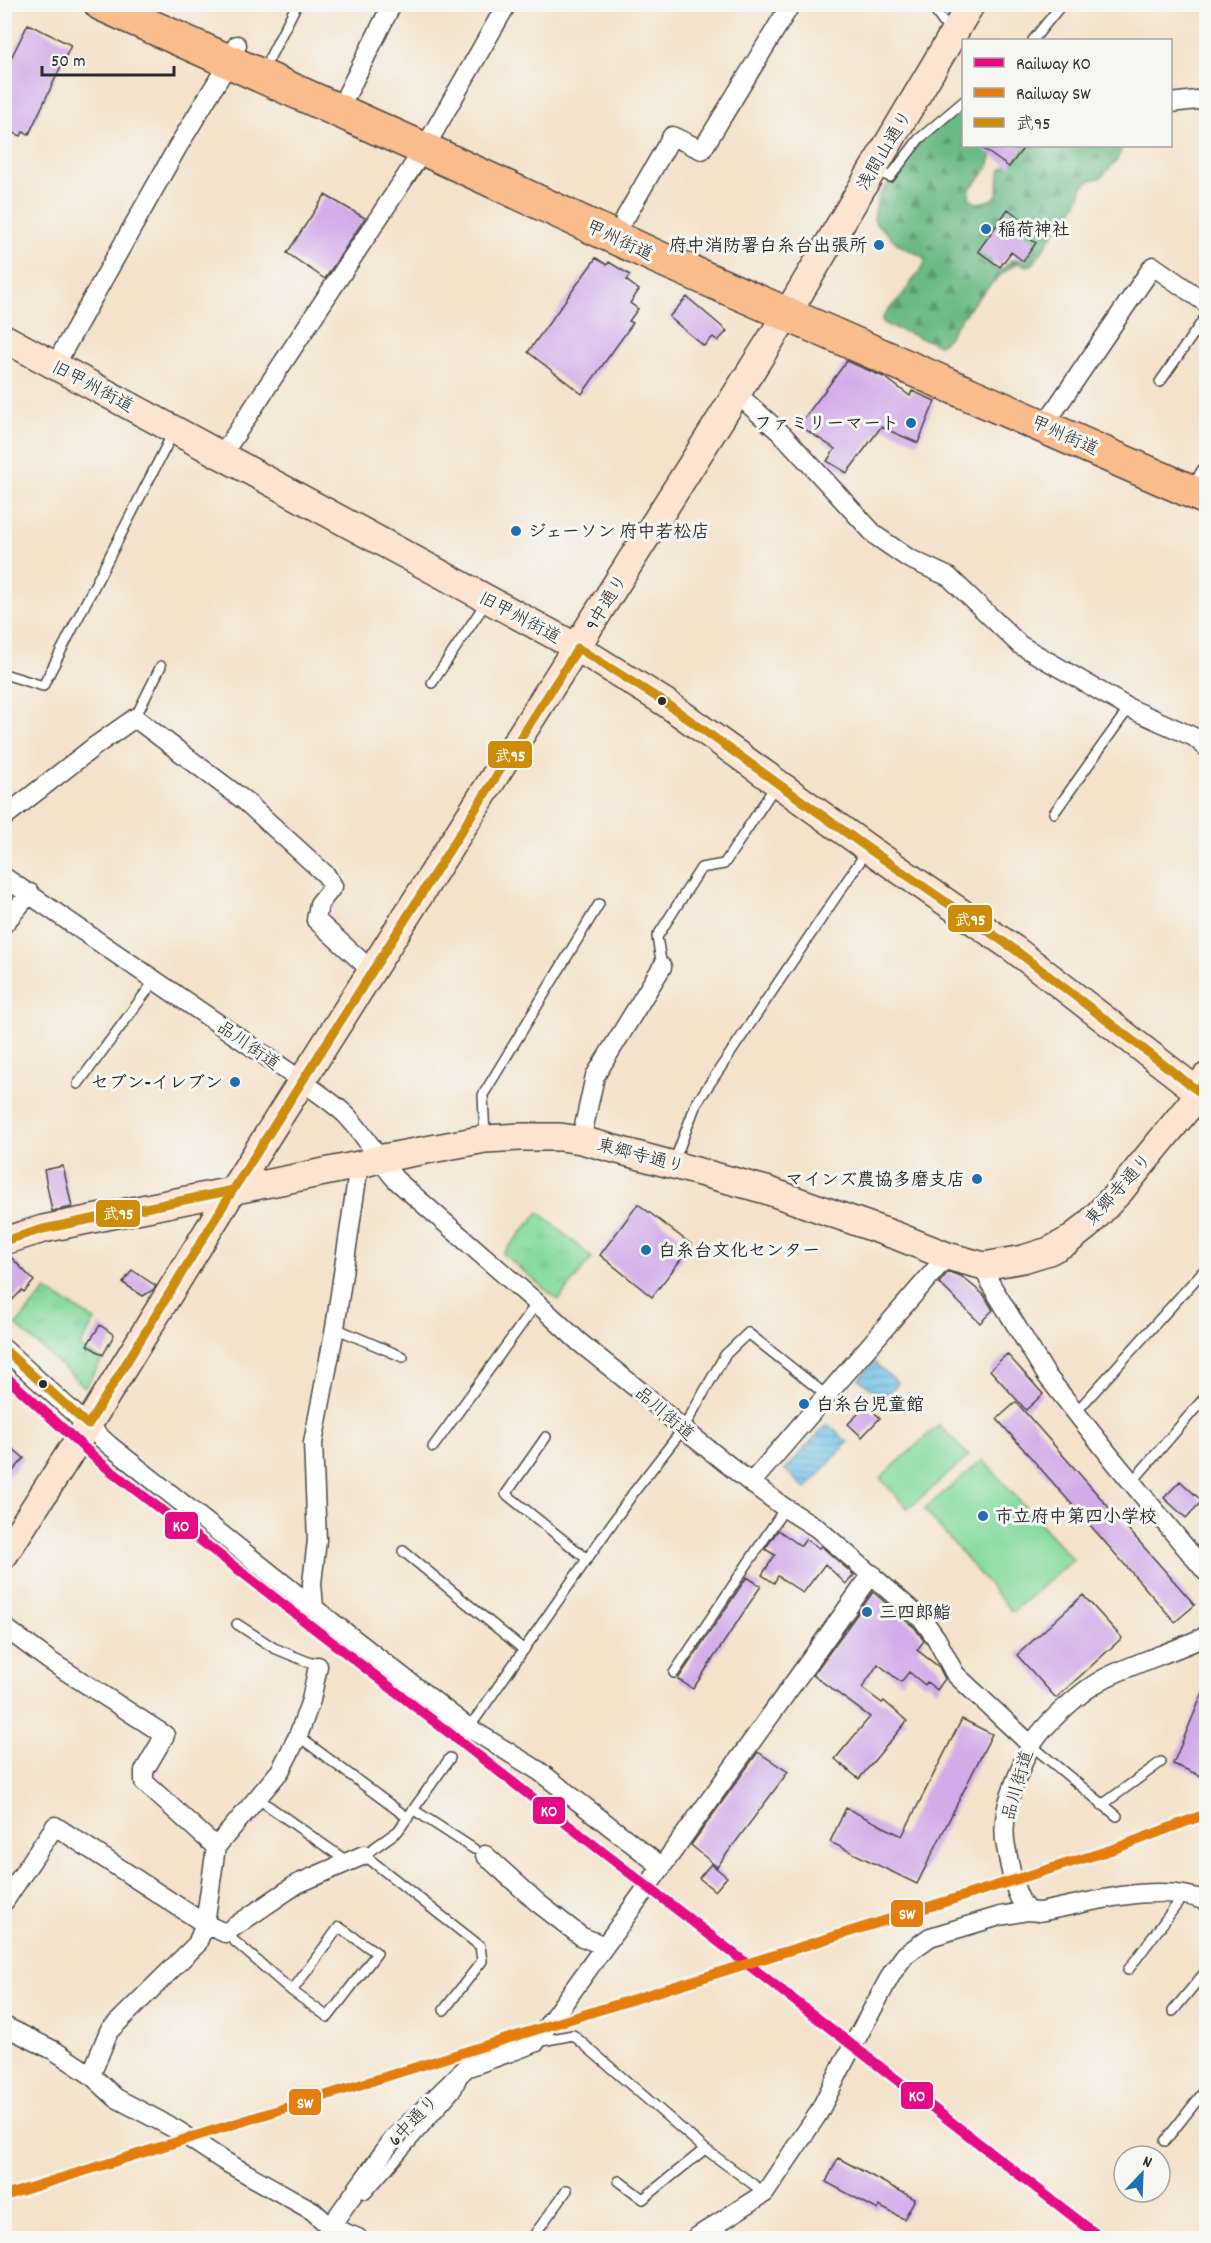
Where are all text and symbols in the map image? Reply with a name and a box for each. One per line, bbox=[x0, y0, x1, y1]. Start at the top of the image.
scale bar bbox=[42, 39, 174, 77]
legend bbox=[962, 39, 1172, 147]
text: 50 m bbox=[51, 50, 86, 75]
text: Railway KO bbox=[1016, 53, 1091, 78]
text: Railway SW bbox=[1016, 83, 1091, 108]
street label: 浅間山通り bbox=[852, 106, 920, 196]
text: 武95 bbox=[1016, 113, 1051, 138]
street label: 甲州街道 bbox=[581, 216, 657, 269]
place label: 稲荷神社 bbox=[998, 219, 1070, 244]
marker: 稲荷神社 bbox=[979, 222, 993, 236]
place label: 府中消防署白糸台出張所 bbox=[669, 235, 867, 260]
marker: 府中消防署白糸台出張所 bbox=[872, 238, 886, 252]
street label: 旧甲州街道 bbox=[46, 356, 137, 420]
street label: 甲州街道 bbox=[1026, 411, 1102, 463]
place label: ファミリーマート bbox=[754, 413, 899, 438]
marker: ファミリーマート bbox=[904, 416, 918, 430]
place label: ジェーソン 府中若松店 bbox=[528, 521, 710, 546]
marker: ジェーソン 府中若松店 bbox=[509, 524, 523, 538]
street label: 9中通り bbox=[581, 570, 635, 636]
street label: 旧甲州街道 bbox=[473, 587, 564, 651]
unlabelled marker bbox=[656, 695, 668, 707]
line badge: 武95 bbox=[487, 740, 533, 769]
text: 武95 bbox=[495, 746, 525, 769]
line badge: 武95 bbox=[947, 904, 993, 933]
text: 武95 bbox=[955, 910, 985, 933]
street label: 品川街道 bbox=[211, 1016, 284, 1078]
place label: セブン-イレブン bbox=[91, 1072, 223, 1097]
marker: セブン-イレブン bbox=[228, 1075, 242, 1089]
street label: 東郷寺通り bbox=[594, 1134, 687, 1181]
street label: 東郷寺通り bbox=[1080, 1149, 1159, 1232]
place label: マインズ農協多磨支店 bbox=[785, 1169, 965, 1194]
marker: マインズ農協多磨支店 bbox=[970, 1172, 984, 1186]
line badge: 武95 bbox=[95, 1199, 141, 1228]
text: 武95 bbox=[103, 1204, 133, 1227]
place label: 白糸台文化センター bbox=[658, 1240, 820, 1265]
marker: 白糸台文化センター bbox=[639, 1243, 653, 1257]
unlabelled marker bbox=[37, 1378, 49, 1390]
street label: 品川街道 bbox=[628, 1382, 699, 1448]
place label: 白糸台児童館 bbox=[816, 1394, 924, 1419]
marker: 白糸台児童館 bbox=[797, 1397, 811, 1411]
place label: 市立府中第四小学校 bbox=[995, 1506, 1157, 1531]
marker: 市立府中第四小学校 bbox=[976, 1509, 990, 1523]
line badge: KO bbox=[164, 1511, 199, 1540]
text: KO bbox=[173, 1516, 189, 1539]
place label: 三四郎鮨 bbox=[879, 1602, 951, 1627]
marker: 三四郎鮨 bbox=[860, 1605, 874, 1619]
street label: 品川街道 bbox=[997, 1748, 1041, 1824]
line badge: KO bbox=[532, 1796, 566, 1825]
text: KO bbox=[541, 1801, 557, 1824]
line badge: SW bbox=[890, 1899, 924, 1928]
text: SW bbox=[899, 1904, 916, 1927]
line badge: KO bbox=[900, 2081, 934, 2110]
text: KO bbox=[909, 2086, 925, 2109]
line badge: SW bbox=[288, 2088, 322, 2116]
street label: 6中通り bbox=[384, 2090, 446, 2153]
text: SW bbox=[297, 2093, 314, 2116]
north arrow bbox=[1112, 2144, 1172, 2204]
text: N bbox=[1139, 2150, 1155, 2175]

